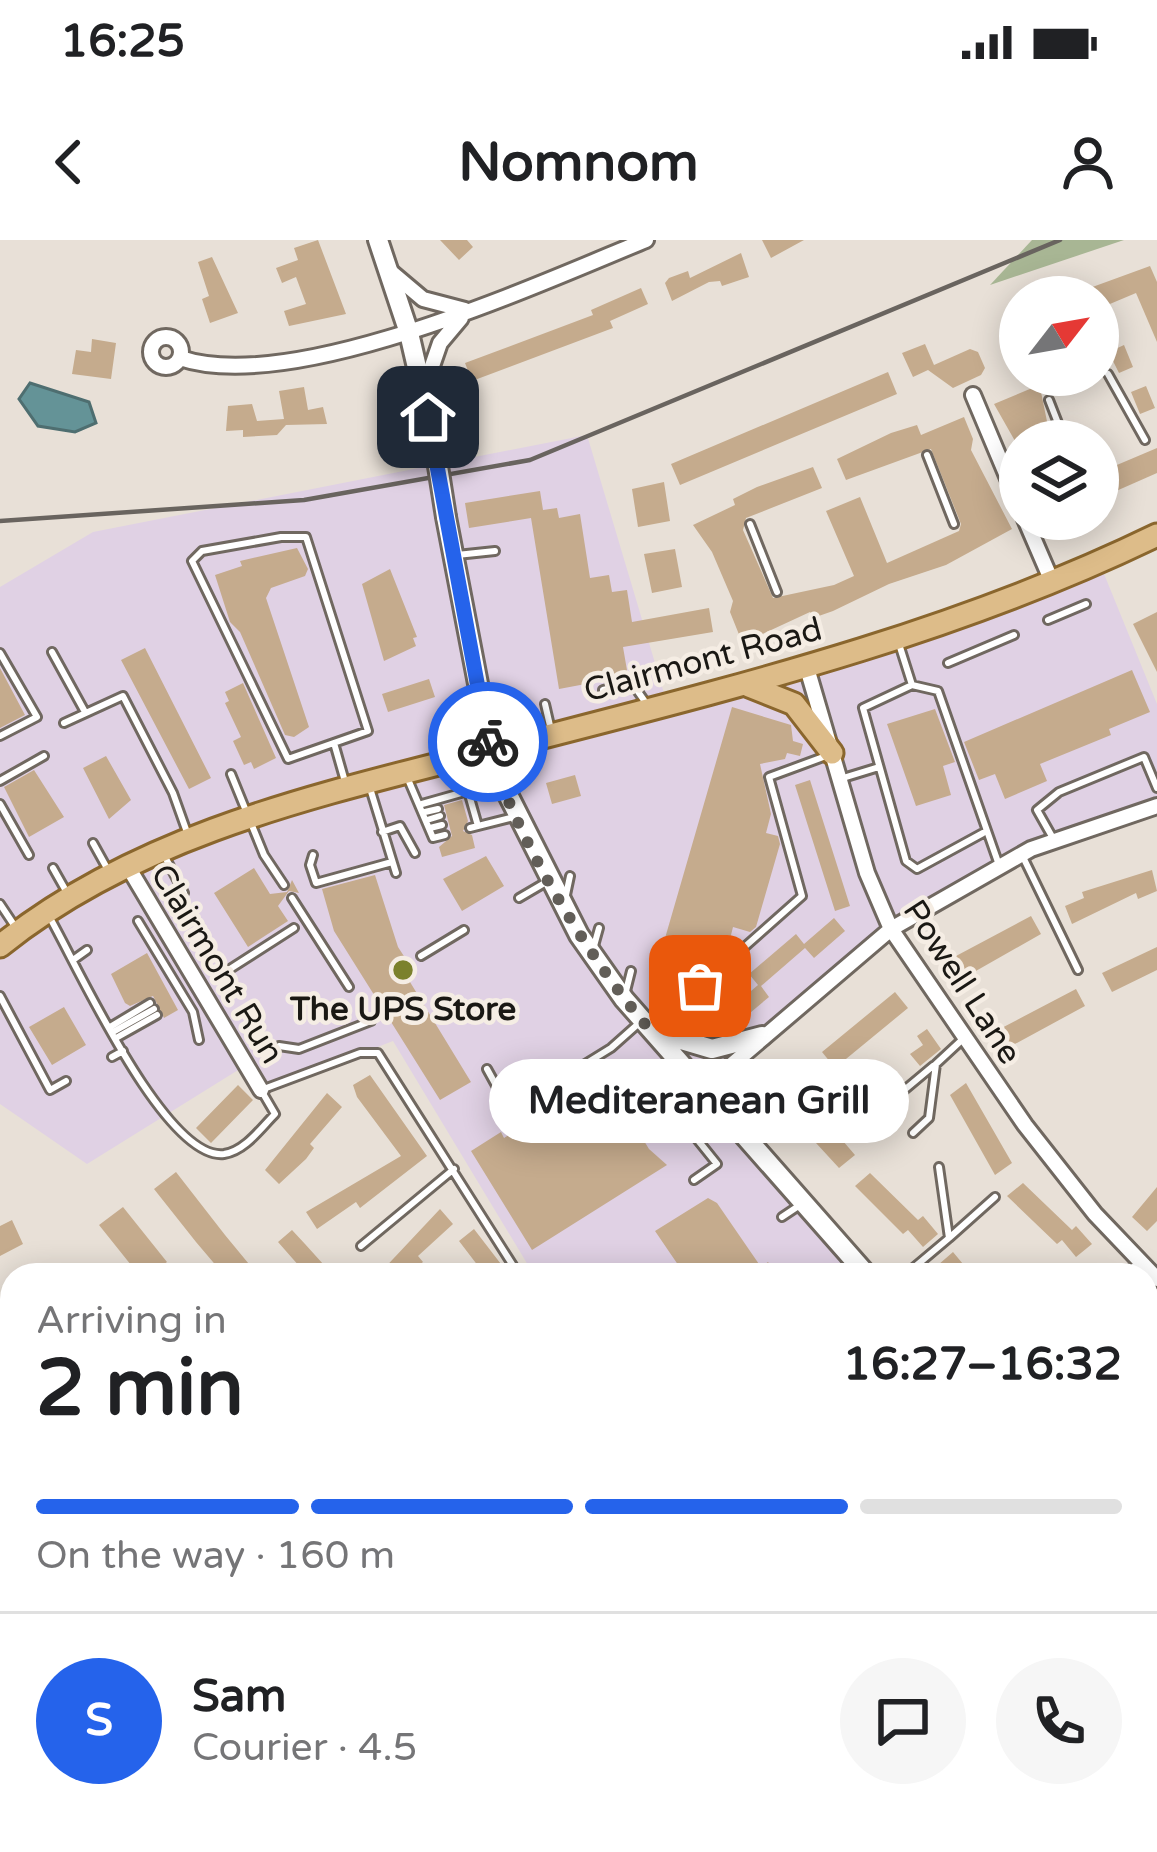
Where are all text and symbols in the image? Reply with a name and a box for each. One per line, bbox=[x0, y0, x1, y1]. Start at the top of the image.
text: 16:25 bbox=[60, 15, 185, 69]
icon: back bbox=[36, 129, 102, 195]
icon: person bbox=[1055, 129, 1121, 195]
text: Nomnom bbox=[458, 130, 699, 195]
north arrow bbox=[999, 276, 1119, 396]
map controls bbox=[999, 276, 1119, 540]
pin bbox=[377, 366, 479, 468]
icon: home bbox=[395, 384, 461, 450]
button: layers bbox=[999, 420, 1119, 540]
street label: Clairmont Road bbox=[580, 609, 826, 711]
courier bbox=[428, 682, 548, 802]
icon: bike bbox=[455, 709, 521, 775]
street label: Clairmont Run bbox=[142, 857, 292, 1071]
street label: Powell Lane bbox=[895, 893, 1029, 1071]
pin bbox=[649, 935, 751, 1037]
icon: bag bbox=[667, 953, 733, 1019]
marker: The UPS Store bbox=[390, 957, 416, 983]
place label: The UPS Store bbox=[289, 990, 516, 1029]
callout: Mediteranean Grill bbox=[490, 1058, 910, 1142]
text: Mediteranean Grill bbox=[528, 1077, 870, 1124]
text: Arriving in bbox=[36, 1297, 227, 1344]
text: 16:27–16:32 bbox=[843, 1338, 1122, 1392]
text: 2 min bbox=[36, 1342, 244, 1436]
text: On the way · 160 m bbox=[36, 1532, 395, 1579]
button: chat bbox=[840, 1658, 966, 1784]
button: phone bbox=[996, 1658, 1122, 1784]
text: Sam bbox=[192, 1670, 286, 1724]
text: S bbox=[85, 1694, 113, 1748]
text: Courier · 4.5 bbox=[192, 1724, 417, 1771]

